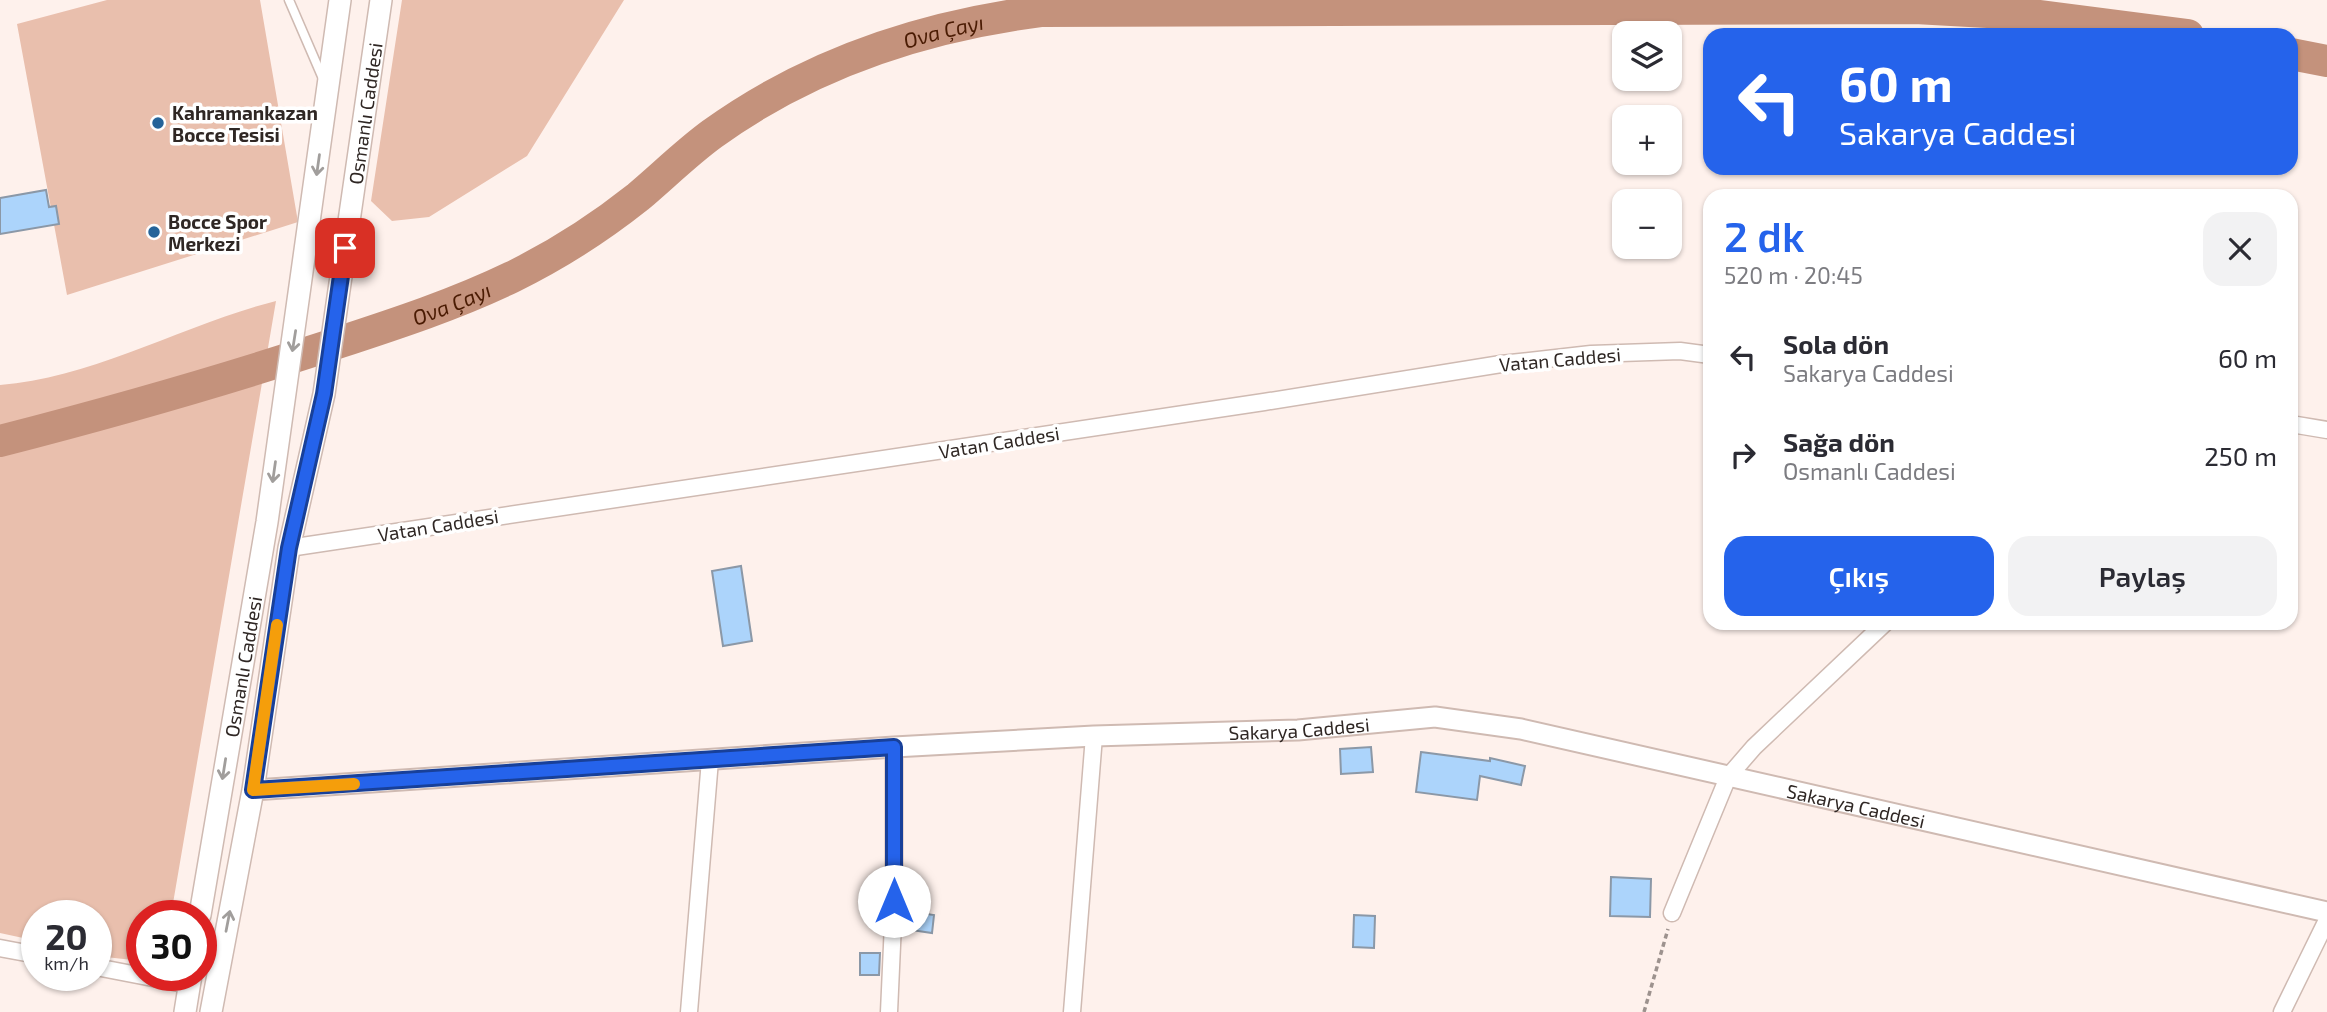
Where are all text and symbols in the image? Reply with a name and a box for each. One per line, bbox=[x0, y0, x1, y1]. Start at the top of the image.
water label: Ova Çayı bbox=[900, 8, 986, 52]
map controls bbox=[1612, 21, 1682, 259]
button: layers bbox=[1612, 21, 1682, 91]
street label: Osmanlı Caddesi bbox=[343, 41, 386, 186]
text: 60 m bbox=[1839, 53, 1953, 112]
icon: left bbox=[1724, 56, 1815, 147]
place label: Kahramankazan Bocce Tesisi bbox=[172, 101, 318, 146]
button: + bbox=[1612, 105, 1682, 175]
text: Sakarya Caddesi bbox=[1839, 113, 2077, 151]
marker: Kahramankazan Bocce Tesisi bbox=[150, 115, 166, 131]
one-way arrow bbox=[312, 153, 325, 176]
button: − bbox=[1612, 189, 1682, 259]
place label: Bocce Spor Merkezi bbox=[168, 210, 267, 255]
text: 2 dk bbox=[1724, 210, 1805, 260]
button: close bbox=[2203, 212, 2277, 286]
pin bbox=[315, 218, 375, 278]
marker: Bocce Spor Merkezi bbox=[146, 224, 162, 240]
icon: arrive bbox=[326, 229, 364, 267]
text: 520 m · 20:45 bbox=[1724, 261, 1863, 289]
water label: Ova Çayı bbox=[408, 276, 494, 329]
text: Sola dön bbox=[1783, 328, 1889, 359]
one-way arrow bbox=[287, 329, 300, 352]
icon: left bbox=[1724, 338, 1762, 376]
street label: Vatan Caddesi bbox=[1498, 342, 1622, 376]
text: 60 m bbox=[2218, 342, 2277, 373]
text: Sakarya Caddesi bbox=[1783, 359, 1954, 387]
street label: Vatan Caddesi bbox=[937, 421, 1061, 463]
text: Sağa dön bbox=[1783, 426, 1895, 457]
icon: right bbox=[1724, 436, 1762, 474]
text: 250 m bbox=[2204, 440, 2277, 471]
text: Osmanlı Caddesi bbox=[1783, 457, 1956, 485]
one-way arrow bbox=[267, 460, 280, 483]
street label: Vatan Caddesi bbox=[376, 504, 500, 546]
button: Çıkış bbox=[1724, 536, 1994, 616]
button: Paylaş bbox=[2008, 536, 2277, 616]
street label: Osmanlı Caddesi bbox=[219, 594, 266, 739]
street label: Sakarya Caddesi bbox=[1228, 712, 1371, 744]
one-way arrow bbox=[217, 757, 230, 780]
street label: Sakarya Caddesi bbox=[1785, 778, 1928, 832]
position arrow bbox=[857, 864, 931, 938]
speed limit sign: 30 bbox=[126, 900, 217, 991]
one-way arrow bbox=[221, 910, 235, 933]
text: 20 bbox=[45, 915, 88, 957]
text: km/h bbox=[44, 952, 89, 974]

